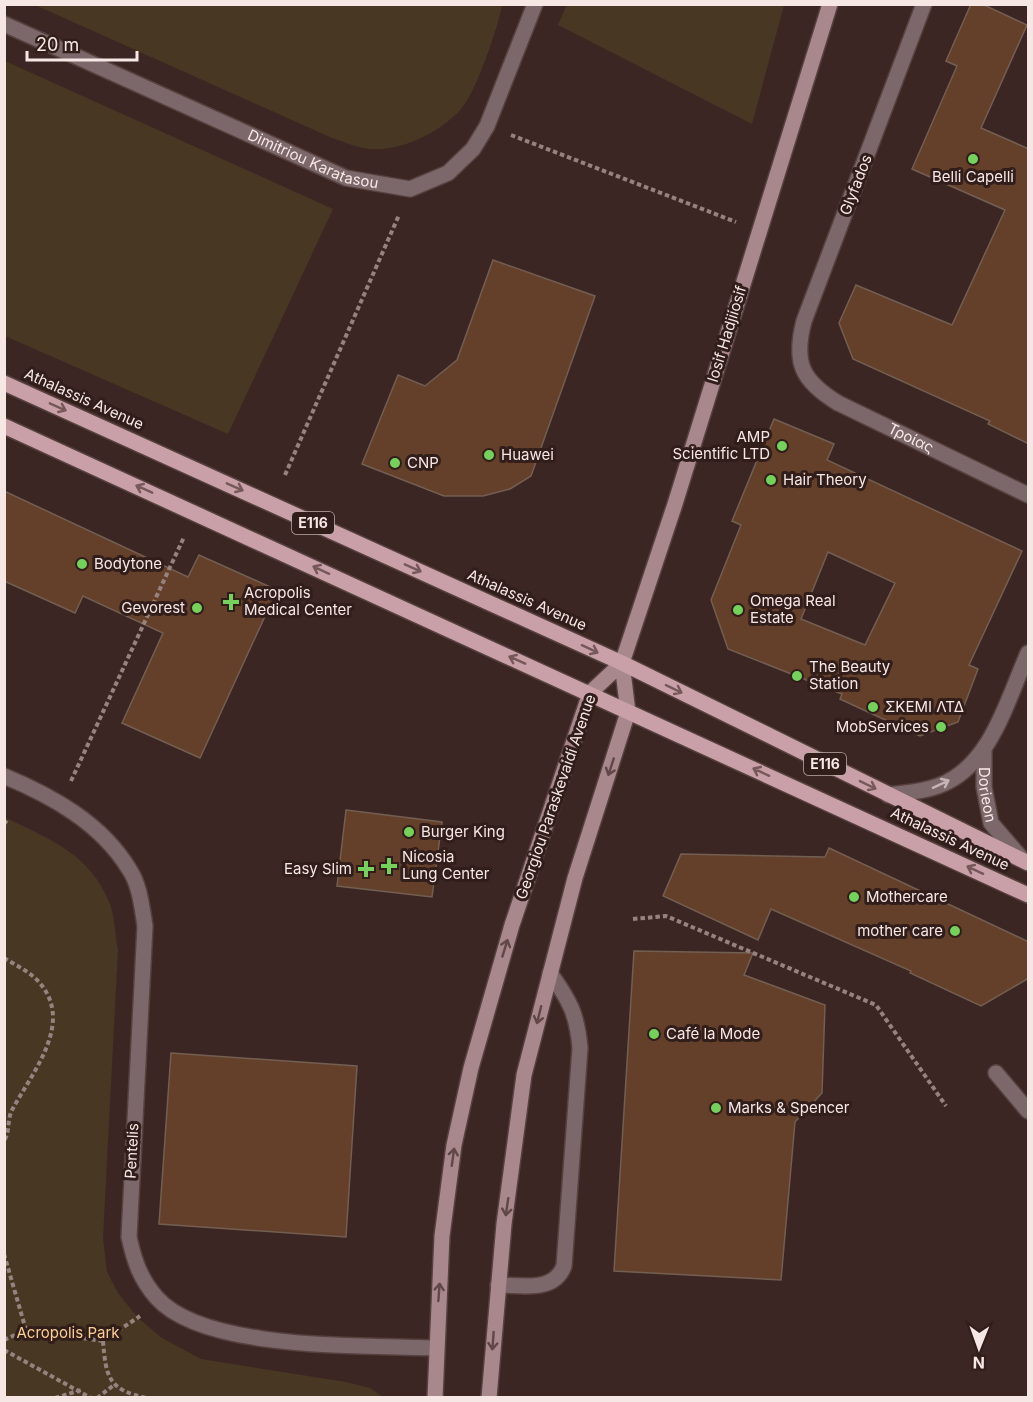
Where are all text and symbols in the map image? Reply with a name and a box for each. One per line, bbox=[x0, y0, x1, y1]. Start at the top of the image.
scale bar bbox=[27, 24, 136, 62]
text: 20 m bbox=[36, 34, 79, 55]
street label: Dimitriou Karatasou bbox=[245, 125, 380, 192]
street label: Glyfados bbox=[835, 152, 876, 218]
marker: Belli Capelli bbox=[966, 152, 980, 166]
place label: Belli Capelli bbox=[932, 167, 1014, 186]
street label: Iosif Hadjiiosif bbox=[703, 283, 750, 384]
street label: Athalassis Avenue bbox=[22, 364, 147, 433]
one-way arrow bbox=[48, 401, 66, 413]
street label: Τροίας bbox=[885, 419, 937, 457]
place label: AMP Scientific LTD bbox=[673, 427, 770, 463]
marker: AMP Scientific LTD bbox=[775, 439, 789, 453]
place label: Huawei bbox=[501, 445, 554, 464]
marker: Huawei bbox=[482, 448, 496, 462]
place label: CNP bbox=[407, 453, 439, 472]
marker: CNP bbox=[388, 456, 402, 470]
place label: Hair Theory bbox=[783, 470, 867, 489]
marker: Hair Theory bbox=[764, 473, 778, 487]
one-way arrow bbox=[226, 482, 244, 494]
one-way arrow bbox=[135, 483, 153, 495]
road number: E116 bbox=[292, 512, 334, 534]
place label: Bodytone bbox=[94, 554, 162, 573]
marker: Bodytone bbox=[75, 557, 89, 571]
one-way arrow bbox=[403, 563, 421, 574]
one-way arrow bbox=[312, 564, 330, 576]
street label: Athalassis Avenue bbox=[465, 565, 590, 634]
place label: Acropolis Medical Center bbox=[244, 583, 352, 619]
place label: Omega Real Estate bbox=[750, 591, 836, 627]
marker: Acropolis Medical Center bbox=[222, 593, 240, 611]
place label: Gevorest bbox=[121, 598, 185, 617]
marker: Gevorest bbox=[190, 601, 204, 615]
marker: Omega Real Estate bbox=[731, 603, 745, 617]
one-way arrow bbox=[581, 644, 599, 655]
one-way arrow bbox=[509, 654, 527, 665]
place label: The Beauty Station bbox=[809, 657, 891, 693]
marker: The Beauty Station bbox=[790, 669, 804, 683]
one-way arrow bbox=[665, 684, 683, 696]
street label: Georgiou Paraskevaidi Avenue bbox=[511, 692, 600, 902]
place label: ΣΚΕΜΙ ΛΤΔ bbox=[885, 697, 964, 716]
marker: ΣΚΕΜΙ ΛΤΔ bbox=[866, 700, 880, 714]
place label: MobServices bbox=[836, 717, 929, 736]
marker: MobServices bbox=[934, 720, 948, 734]
road number: E116 bbox=[804, 753, 846, 775]
one-way arrow bbox=[605, 757, 616, 776]
one-way arrow bbox=[752, 766, 770, 778]
street label: Dorieon bbox=[975, 767, 1001, 824]
one-way arrow bbox=[932, 778, 950, 789]
one-way arrow bbox=[858, 780, 876, 792]
street label: Athalassis Avenue bbox=[888, 803, 1013, 874]
place label: Burger King bbox=[421, 822, 505, 841]
marker: Burger King bbox=[402, 825, 416, 839]
place label: Nicosia Lung Center bbox=[402, 847, 490, 883]
marker: Nicosia Lung Center bbox=[380, 857, 398, 875]
place label: Easy Slim bbox=[284, 859, 352, 878]
marker: Easy Slim bbox=[357, 860, 375, 878]
one-way arrow bbox=[967, 864, 985, 876]
place label: Mothercare bbox=[866, 887, 948, 906]
marker: Mothercare bbox=[847, 890, 861, 904]
place label: mother care bbox=[857, 921, 943, 940]
marker: mother care bbox=[948, 924, 962, 938]
one-way arrow bbox=[500, 939, 511, 958]
one-way arrow bbox=[533, 1005, 545, 1024]
place label: Café la Mode bbox=[666, 1024, 760, 1043]
marker: Café la Mode bbox=[647, 1027, 661, 1041]
place label: Marks & Spencer bbox=[728, 1098, 850, 1117]
marker: Marks & Spencer bbox=[709, 1101, 723, 1115]
street label: Pentelis bbox=[121, 1123, 142, 1179]
one-way arrow bbox=[448, 1148, 459, 1168]
one-way arrow bbox=[501, 1197, 512, 1217]
one-way arrow bbox=[434, 1283, 445, 1303]
north arrow bbox=[949, 1318, 1009, 1378]
park label: Acropolis Park bbox=[16, 1323, 120, 1342]
one-way arrow bbox=[487, 1331, 498, 1351]
text: N bbox=[972, 1353, 985, 1373]

